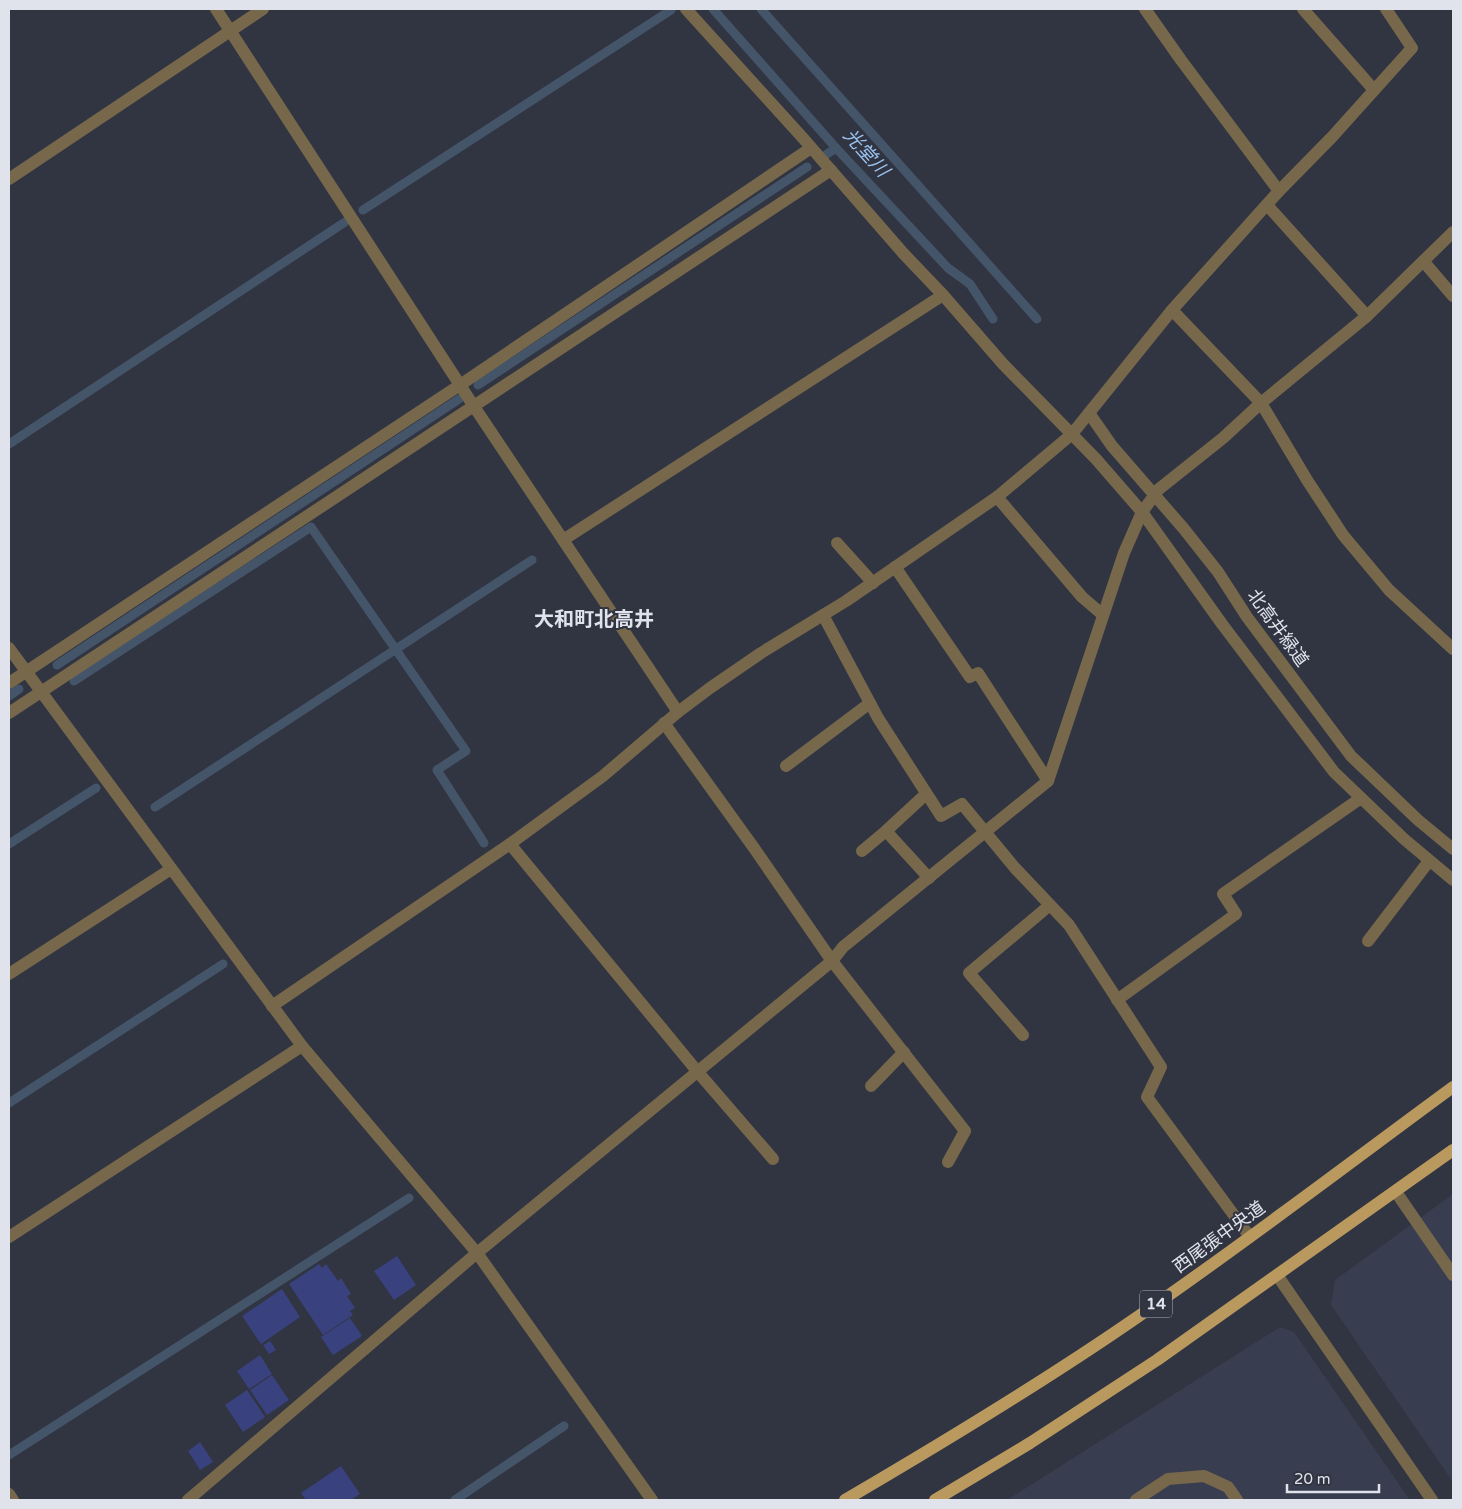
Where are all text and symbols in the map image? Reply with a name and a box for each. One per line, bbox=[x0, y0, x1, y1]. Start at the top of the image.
water label: 光堂川 bbox=[839, 124, 895, 183]
street label: 北高井緑道 bbox=[1243, 585, 1313, 671]
district label: 大和町北高井 bbox=[534, 608, 654, 632]
street label: 西尾張中央道 bbox=[1169, 1196, 1269, 1278]
road number: 14 bbox=[1140, 1290, 1172, 1318]
scale bar bbox=[1287, 1462, 1380, 1494]
text: 20 m bbox=[1294, 1470, 1331, 1488]

